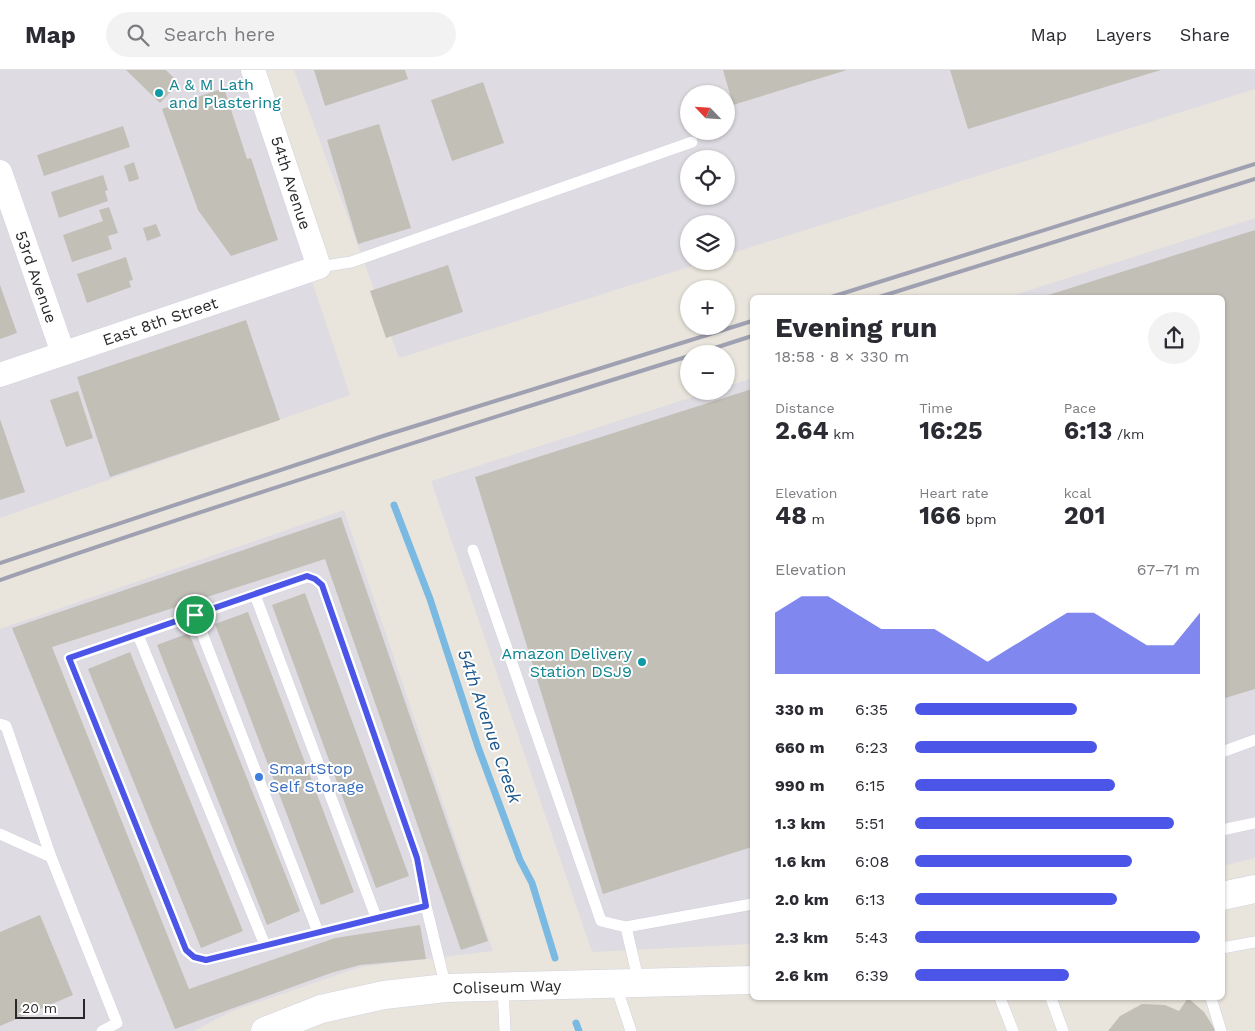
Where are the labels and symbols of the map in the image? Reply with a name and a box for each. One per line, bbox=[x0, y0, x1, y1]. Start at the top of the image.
place label: A & M Lath and Plastering bbox=[169, 75, 281, 112]
north arrow bbox=[680, 85, 735, 140]
marker: A & M Lath and Plastering bbox=[153, 87, 165, 99]
street label: 54th Avenue bbox=[267, 134, 315, 232]
street label: 53rd Avenue bbox=[12, 228, 61, 325]
street label: East 8th Street bbox=[100, 292, 220, 349]
pin bbox=[174, 594, 216, 636]
place label: Amazon Delivery Station DSJ9 bbox=[502, 644, 633, 681]
water label: 54th Avenue Creek bbox=[454, 646, 527, 807]
marker: Amazon Delivery Station DSJ9 bbox=[636, 656, 648, 668]
place label: SmartStop Self Storage bbox=[269, 759, 364, 796]
marker: SmartStop Self Storage bbox=[253, 771, 265, 783]
street label: Coliseum Way bbox=[452, 975, 562, 997]
scale bar bbox=[15, 996, 85, 1019]

